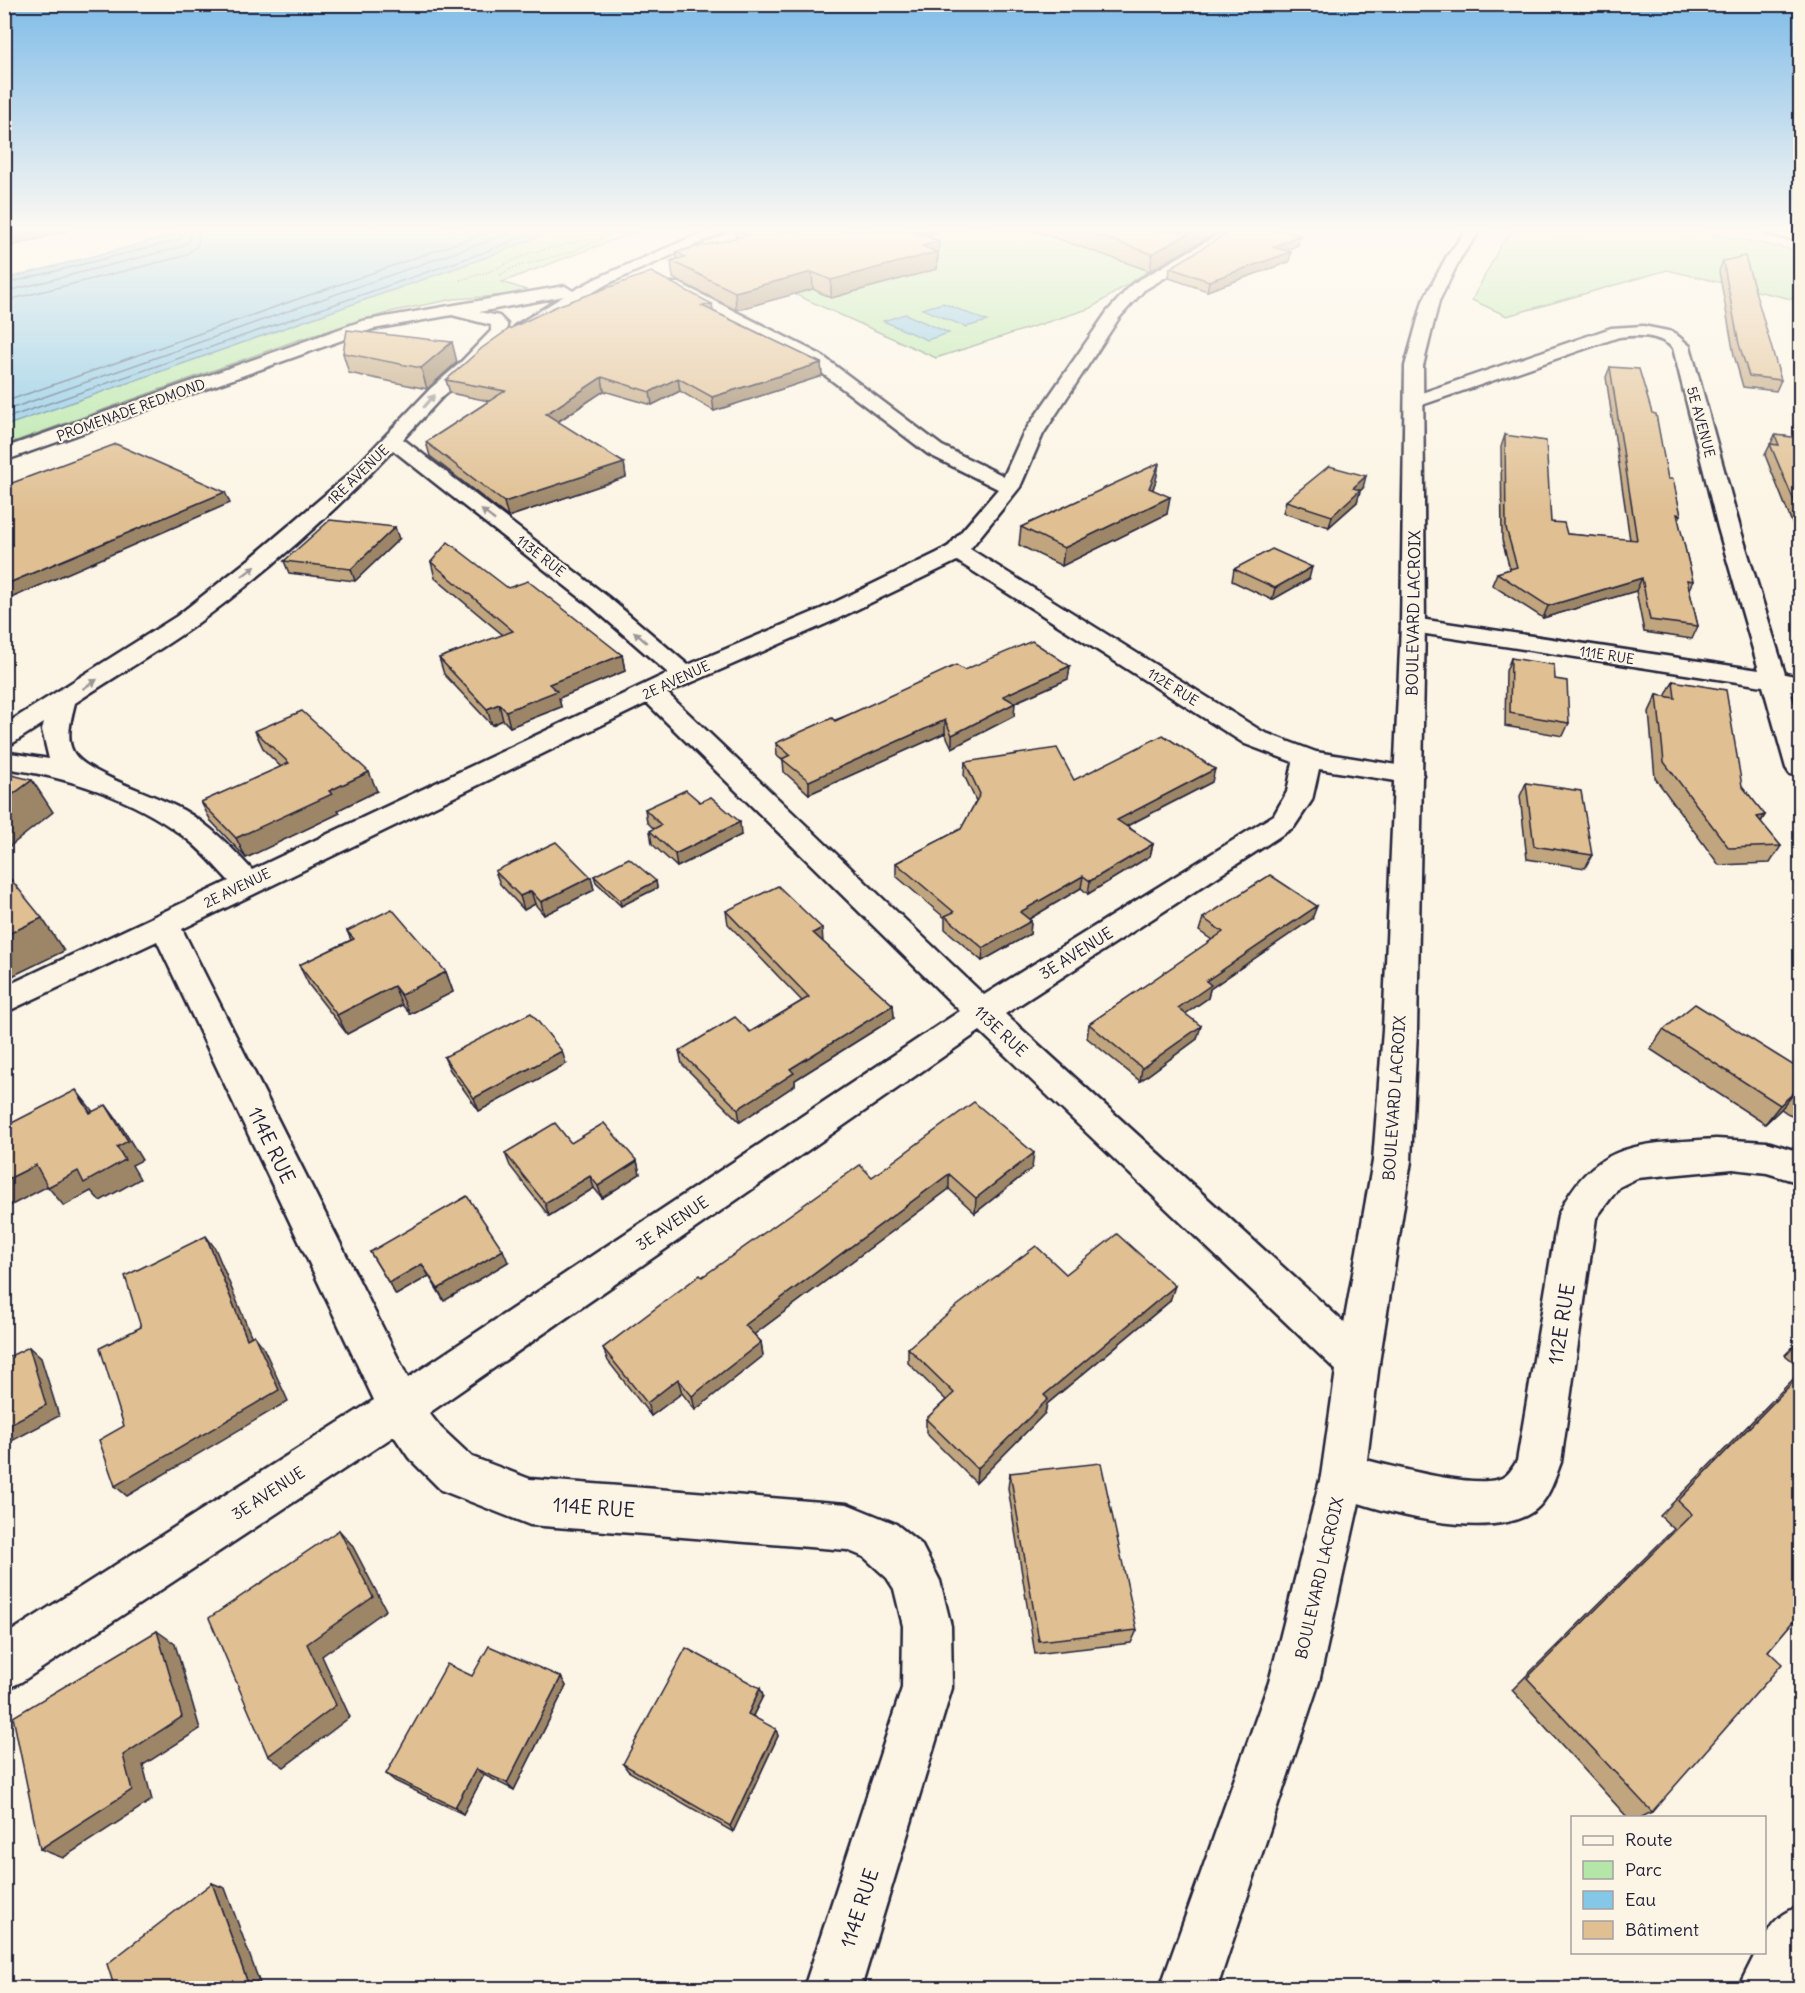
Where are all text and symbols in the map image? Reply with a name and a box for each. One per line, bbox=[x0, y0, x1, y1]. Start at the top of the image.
street label: PROMENADE REDMOND bbox=[54, 375, 208, 445]
street label: 5E AVENUE bbox=[1683, 385, 1719, 459]
one-way arrow bbox=[422, 394, 435, 409]
street label: 1RE AVENUE bbox=[323, 441, 393, 509]
one-way arrow bbox=[481, 510, 496, 522]
street label: BOULEVARD LACROIX bbox=[1402, 530, 1424, 696]
street label: 113E RUE bbox=[513, 531, 569, 581]
one-way arrow bbox=[241, 565, 256, 577]
one-way arrow bbox=[633, 631, 648, 644]
street label: 111E RUE bbox=[1578, 642, 1636, 668]
street label: 2E AVENUE bbox=[639, 657, 713, 703]
street label: 112E RUE bbox=[1144, 664, 1202, 710]
one-way arrow bbox=[82, 679, 98, 690]
street label: 2E AVENUE bbox=[201, 864, 273, 912]
street label: 3E AVENUE bbox=[1036, 923, 1116, 983]
street label: 113E RUE bbox=[970, 1001, 1032, 1061]
street label: BOULEVARD LACROIX bbox=[1378, 1015, 1410, 1181]
street label: 114E RUE bbox=[243, 1103, 301, 1187]
street label: 3E AVENUE bbox=[632, 1192, 712, 1254]
street label: 112E RUE bbox=[1542, 1282, 1580, 1366]
street label: 3E AVENUE bbox=[228, 1462, 308, 1524]
street label: 114E RUE bbox=[552, 1492, 636, 1522]
street label: BOULEVARD LACROIX bbox=[1291, 1495, 1347, 1661]
legend bbox=[1571, 1816, 1766, 1954]
text: Route bbox=[1625, 1828, 1673, 1851]
text: Parc bbox=[1625, 1858, 1662, 1881]
street label: 114E RUE bbox=[834, 1865, 884, 1951]
text: Eau bbox=[1625, 1888, 1656, 1911]
text: Bâtiment bbox=[1625, 1918, 1699, 1941]

